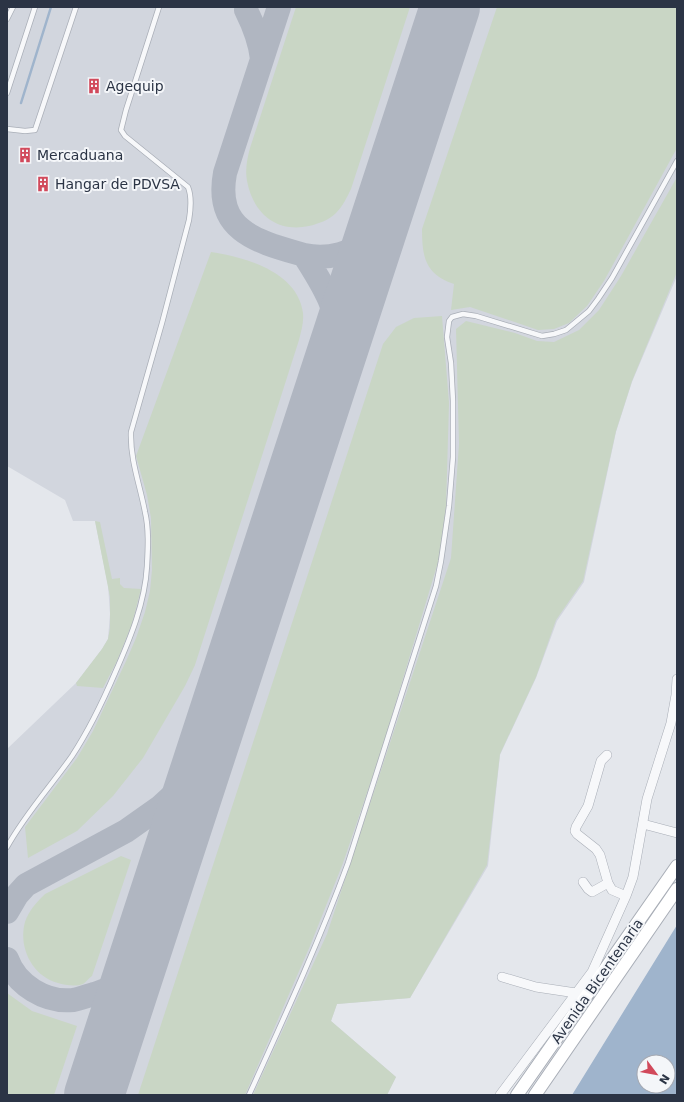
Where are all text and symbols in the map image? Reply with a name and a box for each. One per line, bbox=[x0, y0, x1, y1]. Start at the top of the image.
building icon: Agequip bbox=[85, 77, 103, 95]
place label: Agequip bbox=[106, 78, 164, 94]
building icon: Mercaduana bbox=[16, 146, 34, 164]
place label: Mercaduana bbox=[37, 147, 123, 163]
building icon: Hangar de PDVSA bbox=[34, 175, 52, 193]
place label: Hangar de PDVSA bbox=[55, 176, 180, 192]
street label: Avenida Bicentenaria bbox=[548, 915, 646, 1047]
north arrow bbox=[636, 1054, 676, 1094]
text: N bbox=[656, 1072, 672, 1086]

